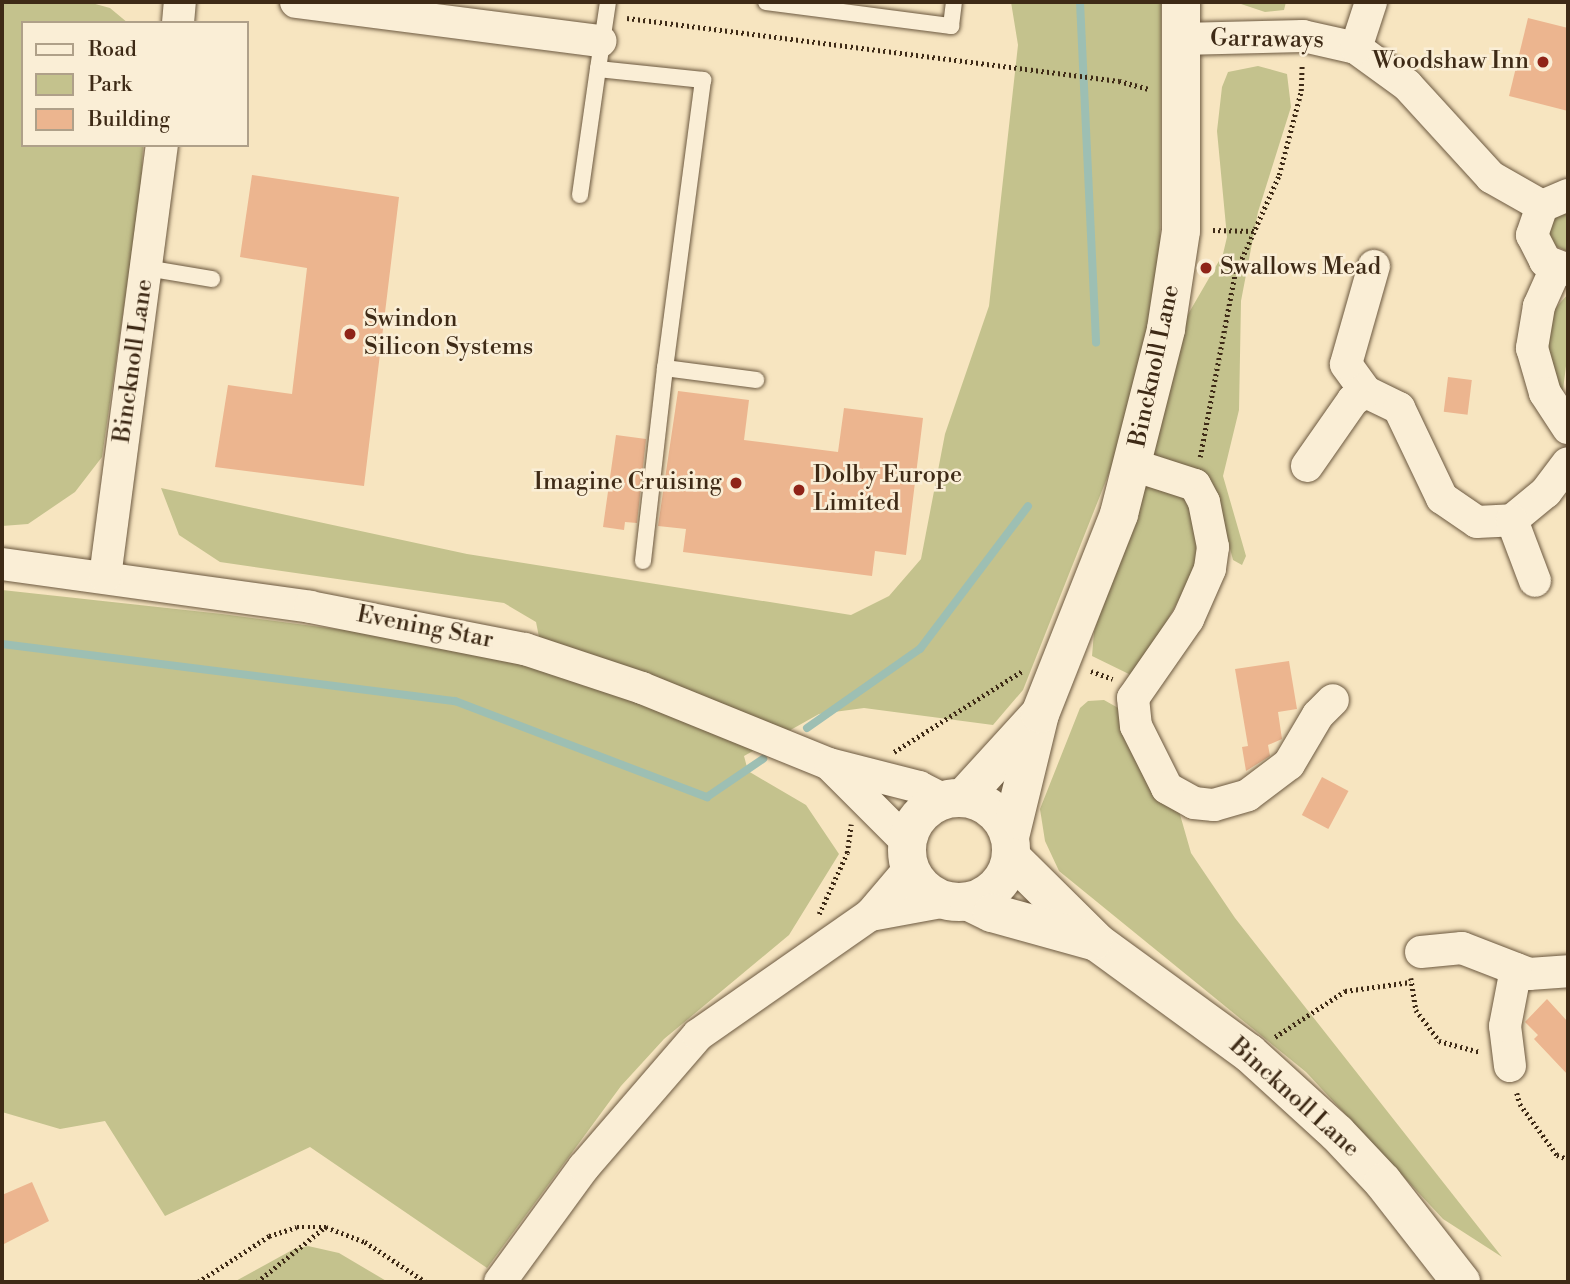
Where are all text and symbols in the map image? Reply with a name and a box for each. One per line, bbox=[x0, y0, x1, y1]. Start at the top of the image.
legend bbox=[21, 21, 248, 147]
street label: Garraways bbox=[1210, 25, 1324, 55]
text: Road bbox=[88, 37, 137, 63]
place label: Woodshaw Inn bbox=[1372, 48, 1529, 76]
marker: Woodshaw Inn bbox=[1535, 54, 1551, 70]
text: Park bbox=[88, 72, 132, 98]
text: Building bbox=[88, 107, 170, 133]
place label: Swallows Mead bbox=[1220, 254, 1381, 282]
marker: Swallows Mead bbox=[1198, 260, 1214, 276]
street label: Bincknoll Lane bbox=[108, 277, 160, 445]
street label: Bincknoll Lane bbox=[1124, 282, 1186, 450]
place label: Swindon Silicon Systems bbox=[364, 306, 533, 362]
marker: Swindon Silicon Systems bbox=[342, 326, 358, 342]
place label: Dolby Europe Limited bbox=[813, 462, 962, 518]
place label: Imagine Cruising bbox=[534, 469, 722, 497]
marker: Imagine Cruising bbox=[728, 475, 744, 491]
marker: Dolby Europe Limited bbox=[791, 482, 807, 498]
street label: Evening Star bbox=[354, 601, 496, 655]
street label: Bincknoll Lane bbox=[1223, 1032, 1365, 1164]

